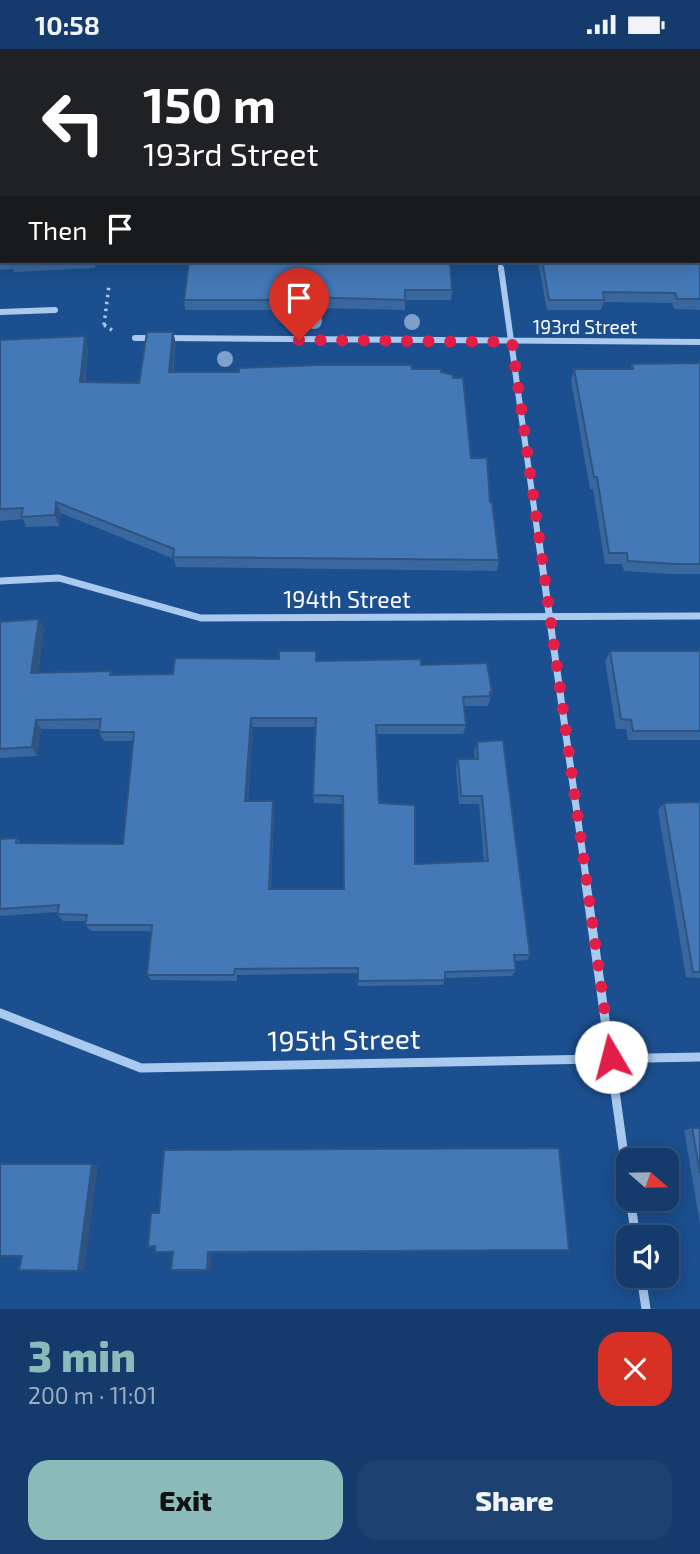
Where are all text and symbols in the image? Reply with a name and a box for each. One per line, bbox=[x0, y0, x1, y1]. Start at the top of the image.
text: 10:58 bbox=[35, 9, 100, 40]
text: 150 m bbox=[143, 74, 276, 133]
icon: left bbox=[28, 77, 119, 168]
text: 193rd Street bbox=[143, 134, 319, 172]
icon: arrive bbox=[101, 210, 139, 248]
text: Then bbox=[28, 214, 87, 245]
pin bbox=[269, 268, 329, 340]
icon: arrive bbox=[280, 279, 318, 317]
street label: 193rd Street bbox=[533, 315, 637, 338]
street label: 194th Street bbox=[283, 585, 411, 613]
position arrow bbox=[574, 1020, 648, 1094]
street label: 195th Street bbox=[267, 1021, 421, 1057]
north arrow bbox=[616, 1148, 679, 1211]
map controls bbox=[616, 1148, 679, 1288]
button: sound bbox=[616, 1225, 679, 1288]
text: 3 min bbox=[28, 1330, 136, 1380]
button: close bbox=[598, 1332, 672, 1406]
text: 200 m · 11:01 bbox=[28, 1381, 156, 1409]
button: Exit bbox=[28, 1460, 343, 1540]
button: Share bbox=[357, 1460, 672, 1540]

